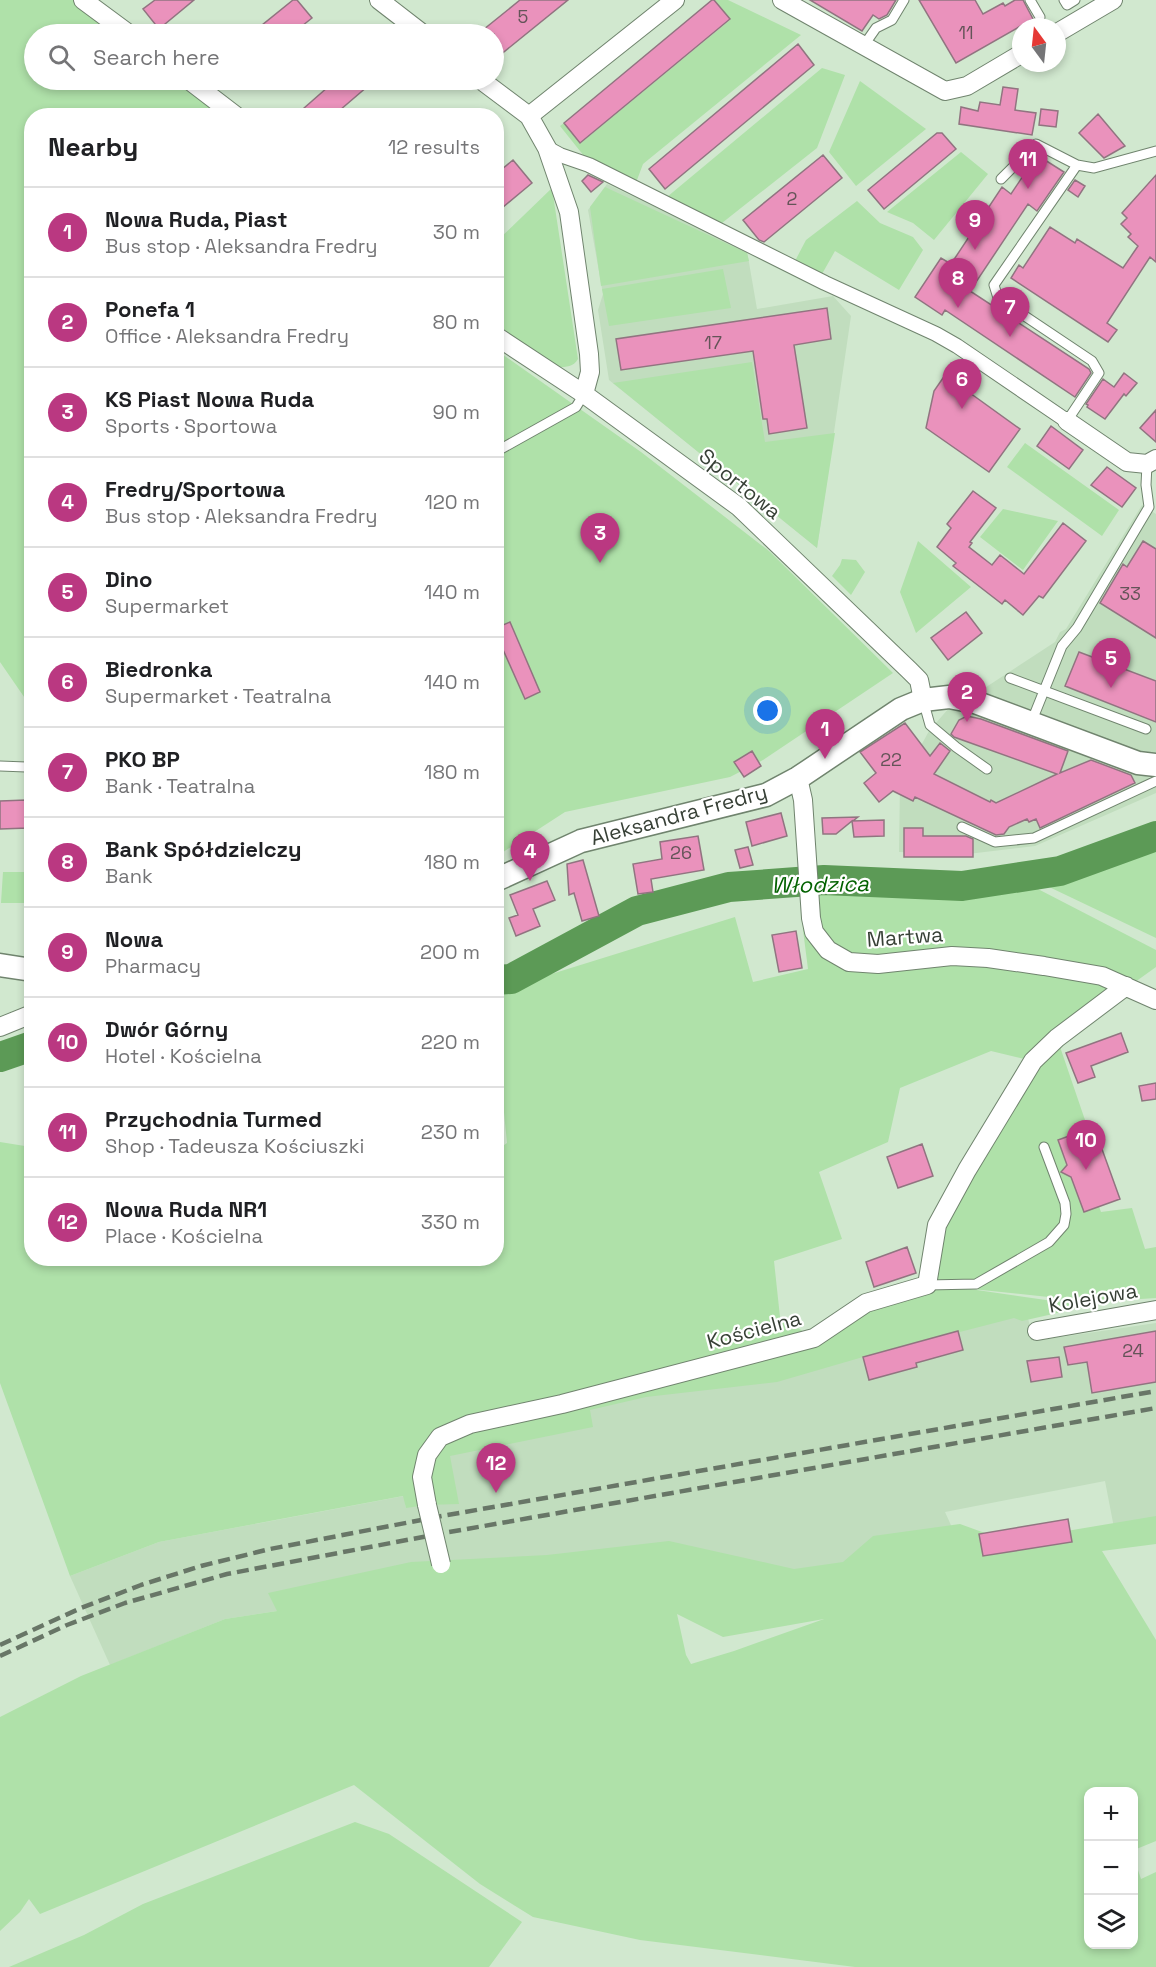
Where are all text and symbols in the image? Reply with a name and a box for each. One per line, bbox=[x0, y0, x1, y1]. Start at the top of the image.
house number: 5 bbox=[518, 5, 528, 28]
north arrow bbox=[1012, 18, 1066, 72]
house number: 11 bbox=[958, 21, 974, 44]
search box bbox=[24, 24, 504, 90]
icon: search bbox=[45, 41, 78, 74]
text: Search here bbox=[93, 43, 220, 71]
text: Nearby bbox=[48, 130, 138, 164]
text: 12 results bbox=[388, 134, 480, 160]
pin: 11 bbox=[1008, 140, 1048, 189]
house number: 2 bbox=[787, 187, 797, 210]
pin: 9 bbox=[956, 200, 994, 250]
text: Nowa Ruda, Piast bbox=[105, 205, 287, 233]
text: 1 bbox=[63, 219, 72, 245]
text: 30 m bbox=[433, 219, 480, 245]
text: Bus stop · Aleksandra Fredry bbox=[105, 233, 378, 259]
pin: 8 bbox=[938, 258, 978, 308]
pin: 7 bbox=[990, 288, 1030, 337]
text: Ponefa 1 bbox=[105, 295, 195, 323]
text: 2 bbox=[62, 309, 73, 335]
text: 80 m bbox=[432, 309, 480, 335]
text: Office · Aleksandra Fredry bbox=[105, 323, 349, 349]
house number: 17 bbox=[704, 331, 722, 354]
pin: 6 bbox=[942, 360, 982, 409]
text: KS Piast Nowa Ruda bbox=[105, 385, 314, 413]
text: 3 bbox=[61, 399, 74, 425]
text: 90 m bbox=[433, 399, 480, 425]
text: Sports · Sportowa bbox=[105, 413, 277, 439]
street label: Sportowa bbox=[694, 442, 787, 525]
text: Fredry/Sportowa bbox=[105, 475, 285, 503]
text: 4 bbox=[61, 489, 74, 515]
text: 120 m bbox=[424, 489, 480, 515]
text: Bus stop · Aleksandra Fredry bbox=[105, 503, 378, 529]
pin: 3 bbox=[580, 514, 620, 563]
text: Dino bbox=[105, 565, 153, 593]
text: 5 bbox=[62, 579, 74, 605]
text: 140 m bbox=[424, 579, 480, 605]
house number: 33 bbox=[1119, 582, 1141, 605]
text: Supermarket bbox=[105, 593, 229, 619]
pin: 5 bbox=[1092, 638, 1130, 688]
text: Biedronka bbox=[105, 655, 212, 683]
text: 6 bbox=[61, 669, 74, 695]
text: 140 m bbox=[424, 669, 480, 695]
pin: 2 bbox=[948, 672, 986, 722]
text: Supermarket · Teatralna bbox=[105, 683, 331, 709]
your location bbox=[753, 696, 782, 725]
pin: 1 bbox=[806, 710, 844, 759]
text: PKO BP bbox=[105, 745, 180, 773]
house number: 22 bbox=[880, 748, 902, 771]
text: 7 bbox=[62, 759, 73, 785]
text: 180 m bbox=[424, 759, 480, 785]
text: Bank · Teatralna bbox=[105, 773, 255, 799]
street label: Aleksandra Fredry bbox=[588, 778, 770, 851]
pin: 4 bbox=[510, 832, 550, 881]
text: Bank Spółdzielczy bbox=[105, 835, 301, 863]
house number: 26 bbox=[670, 841, 692, 864]
text: 8 bbox=[62, 849, 74, 875]
text: 180 m bbox=[424, 849, 480, 875]
text: Bank bbox=[105, 863, 153, 889]
water label: Włodzica bbox=[771, 869, 869, 899]
street label: Martwa bbox=[866, 920, 944, 953]
text: Nowa bbox=[105, 925, 163, 953]
text: 9 bbox=[61, 939, 74, 965]
text: 200 m bbox=[420, 939, 480, 965]
text: Pharmacy bbox=[105, 953, 201, 979]
text: Dwór Górny bbox=[105, 1015, 228, 1043]
text: 10 bbox=[57, 1029, 79, 1055]
text: 220 m bbox=[421, 1029, 480, 1055]
text: Hotel · Kościelna bbox=[105, 1043, 262, 1069]
text: Przychodnia Turmed bbox=[105, 1105, 322, 1133]
text: 11 bbox=[58, 1119, 77, 1145]
text: 230 m bbox=[421, 1119, 480, 1145]
pin: 10 bbox=[1066, 1120, 1106, 1170]
text: Shop · Tadeusza Kościuszki bbox=[105, 1133, 364, 1159]
text: Nowa Ruda NR1 bbox=[105, 1195, 267, 1223]
text: 12 bbox=[57, 1209, 78, 1235]
text: 330 m bbox=[421, 1209, 480, 1235]
text: Place · Kościelna bbox=[105, 1223, 263, 1249]
street label: Kolejowa bbox=[1046, 1276, 1139, 1319]
street label: Kościelna bbox=[704, 1304, 804, 1355]
house number: 24 bbox=[1122, 1339, 1144, 1362]
pin: 12 bbox=[476, 1444, 516, 1493]
map controls bbox=[1084, 1787, 1138, 1949]
button: + bbox=[1084, 1787, 1138, 1841]
button: − bbox=[1084, 1841, 1138, 1895]
button: layers bbox=[1084, 1895, 1138, 1949]

